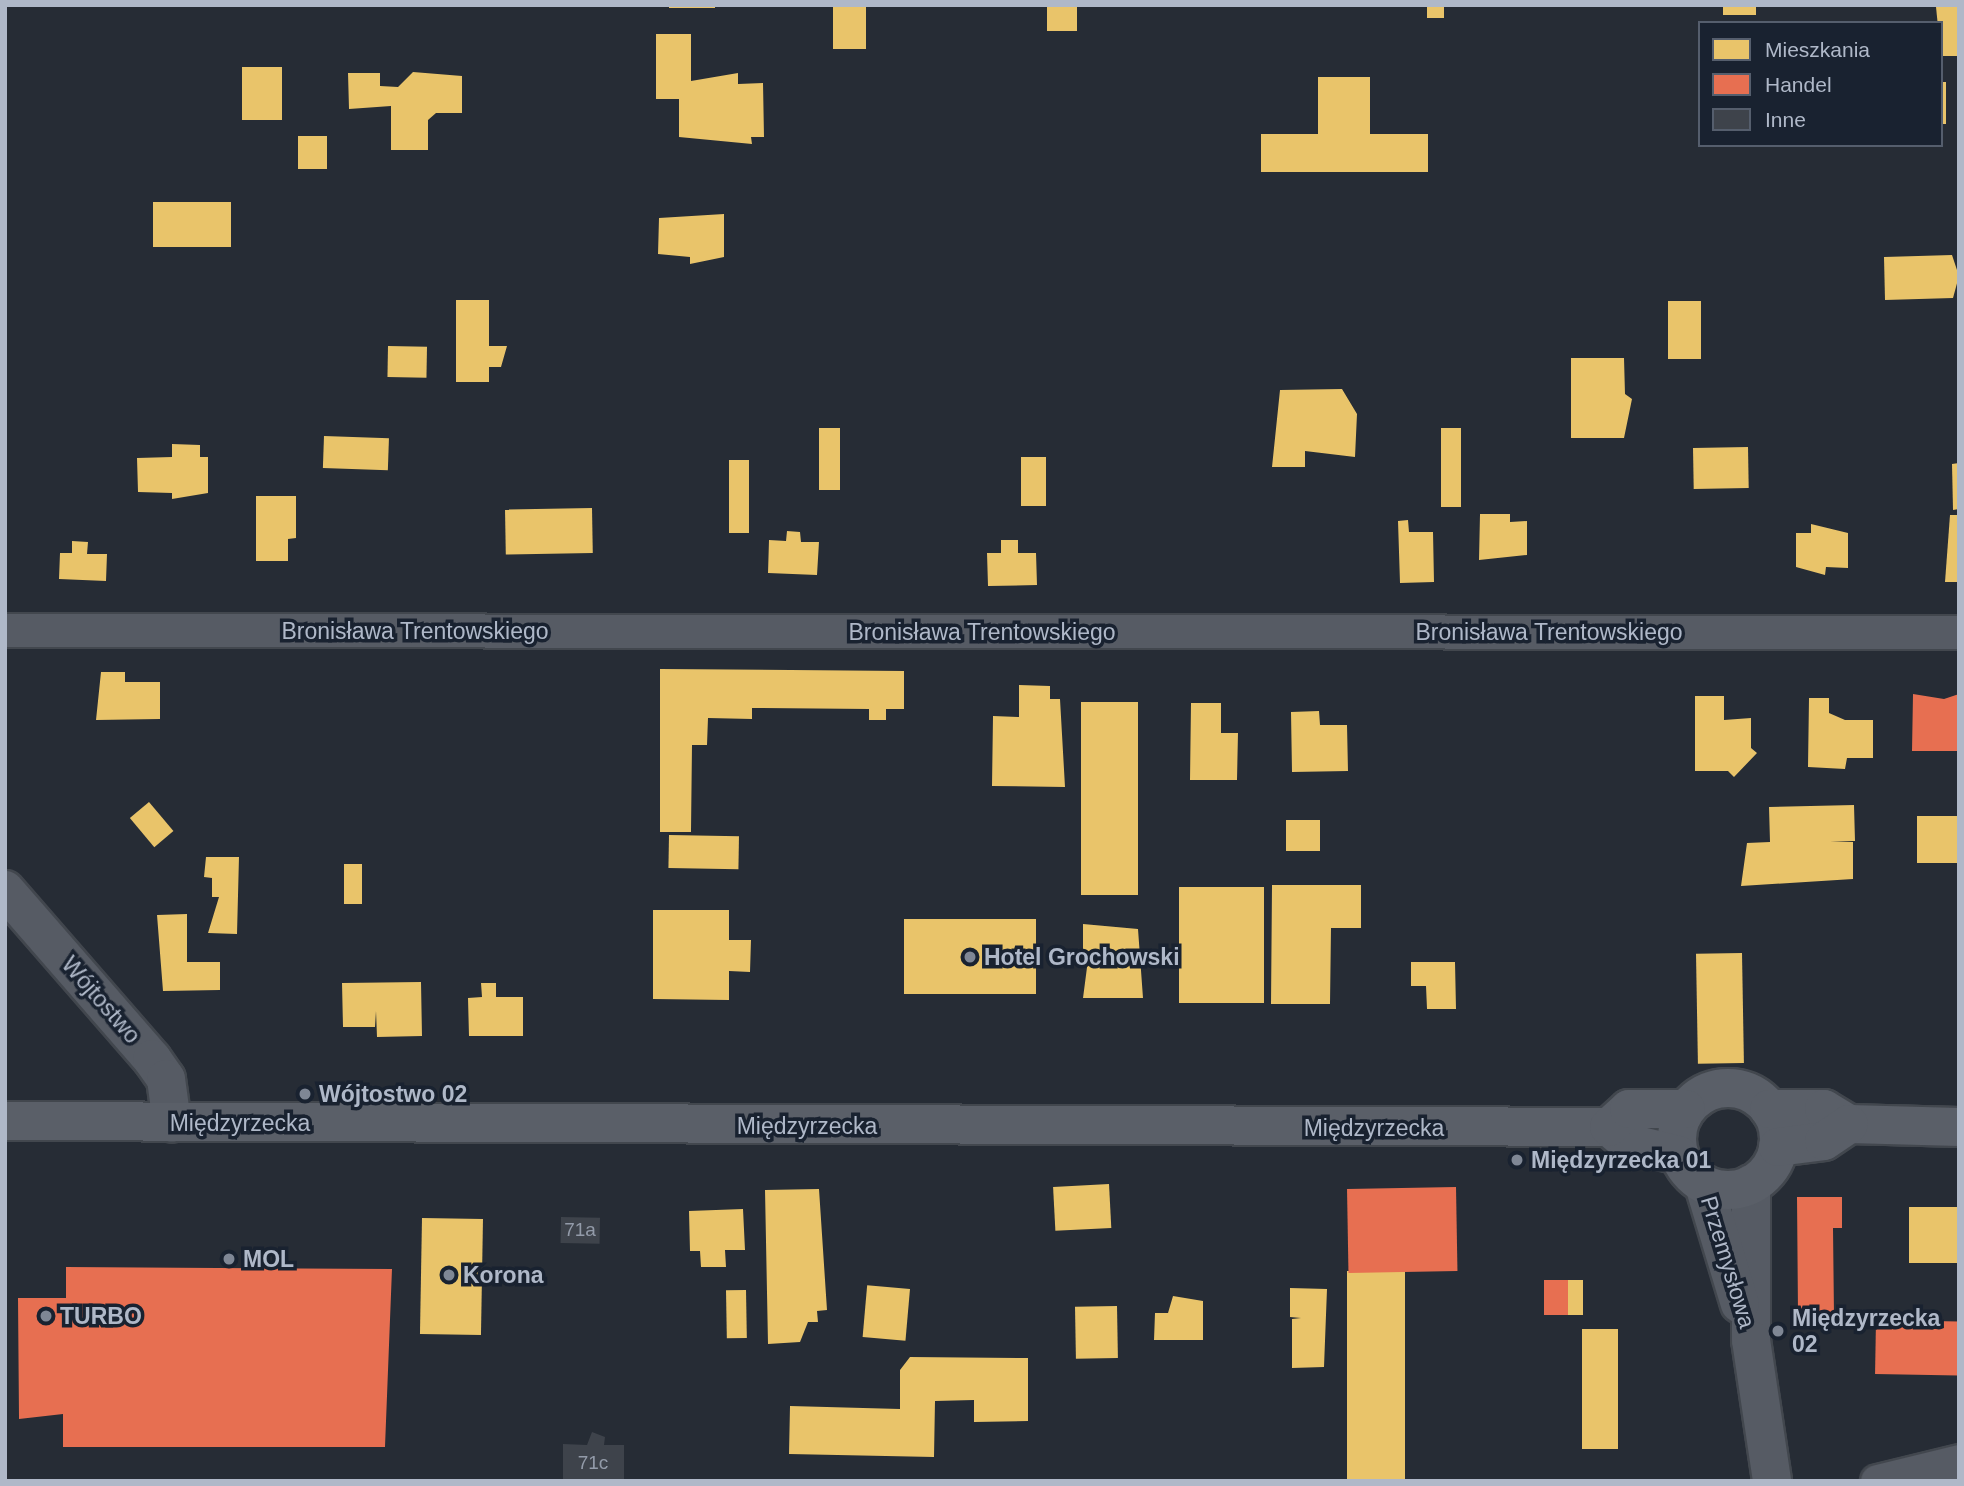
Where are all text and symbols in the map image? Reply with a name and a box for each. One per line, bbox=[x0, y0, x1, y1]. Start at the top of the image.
legend bbox=[1698, 21, 1943, 147]
text: Mieszkania bbox=[1765, 38, 1870, 61]
text: Handel bbox=[1765, 73, 1832, 96]
text: Inne bbox=[1765, 108, 1806, 131]
street label: Bronisława Trentowskiego bbox=[281, 617, 549, 645]
street label: Bronisława Trentowskiego bbox=[848, 618, 1116, 646]
street label: Bronisława Trentowskiego bbox=[1415, 618, 1683, 646]
place label: Hotel Grochowski bbox=[984, 943, 1180, 971]
marker: Hotel Grochowski bbox=[962, 949, 978, 965]
street label: Wójtostwo bbox=[56, 951, 146, 1049]
place label: Wójtostwo 02 bbox=[319, 1080, 467, 1108]
marker: Wójtostwo 02 bbox=[297, 1086, 313, 1102]
street label: Międzyrzecka bbox=[170, 1109, 310, 1137]
street label: Międzyrzecka bbox=[737, 1112, 877, 1140]
street label: Międzyrzecka bbox=[1304, 1114, 1444, 1142]
place label: Międzyrzecka 01 bbox=[1531, 1146, 1711, 1174]
marker: Międzyrzecka 01 bbox=[1509, 1152, 1525, 1168]
street label: Przemysłowa bbox=[1695, 1193, 1761, 1331]
house number: 71a bbox=[564, 1219, 596, 1241]
place label: MOL bbox=[243, 1245, 294, 1273]
marker: MOL bbox=[221, 1251, 237, 1267]
place label: Korona bbox=[463, 1261, 544, 1289]
marker: Korona bbox=[441, 1267, 457, 1283]
place label: TURBO bbox=[60, 1302, 142, 1330]
place label: Międzyrzecka 02 bbox=[1792, 1304, 1940, 1358]
marker: TURBO bbox=[38, 1308, 54, 1324]
marker: Międzyrzecka 02 bbox=[1770, 1323, 1786, 1339]
house number: 71c bbox=[578, 1452, 608, 1474]

